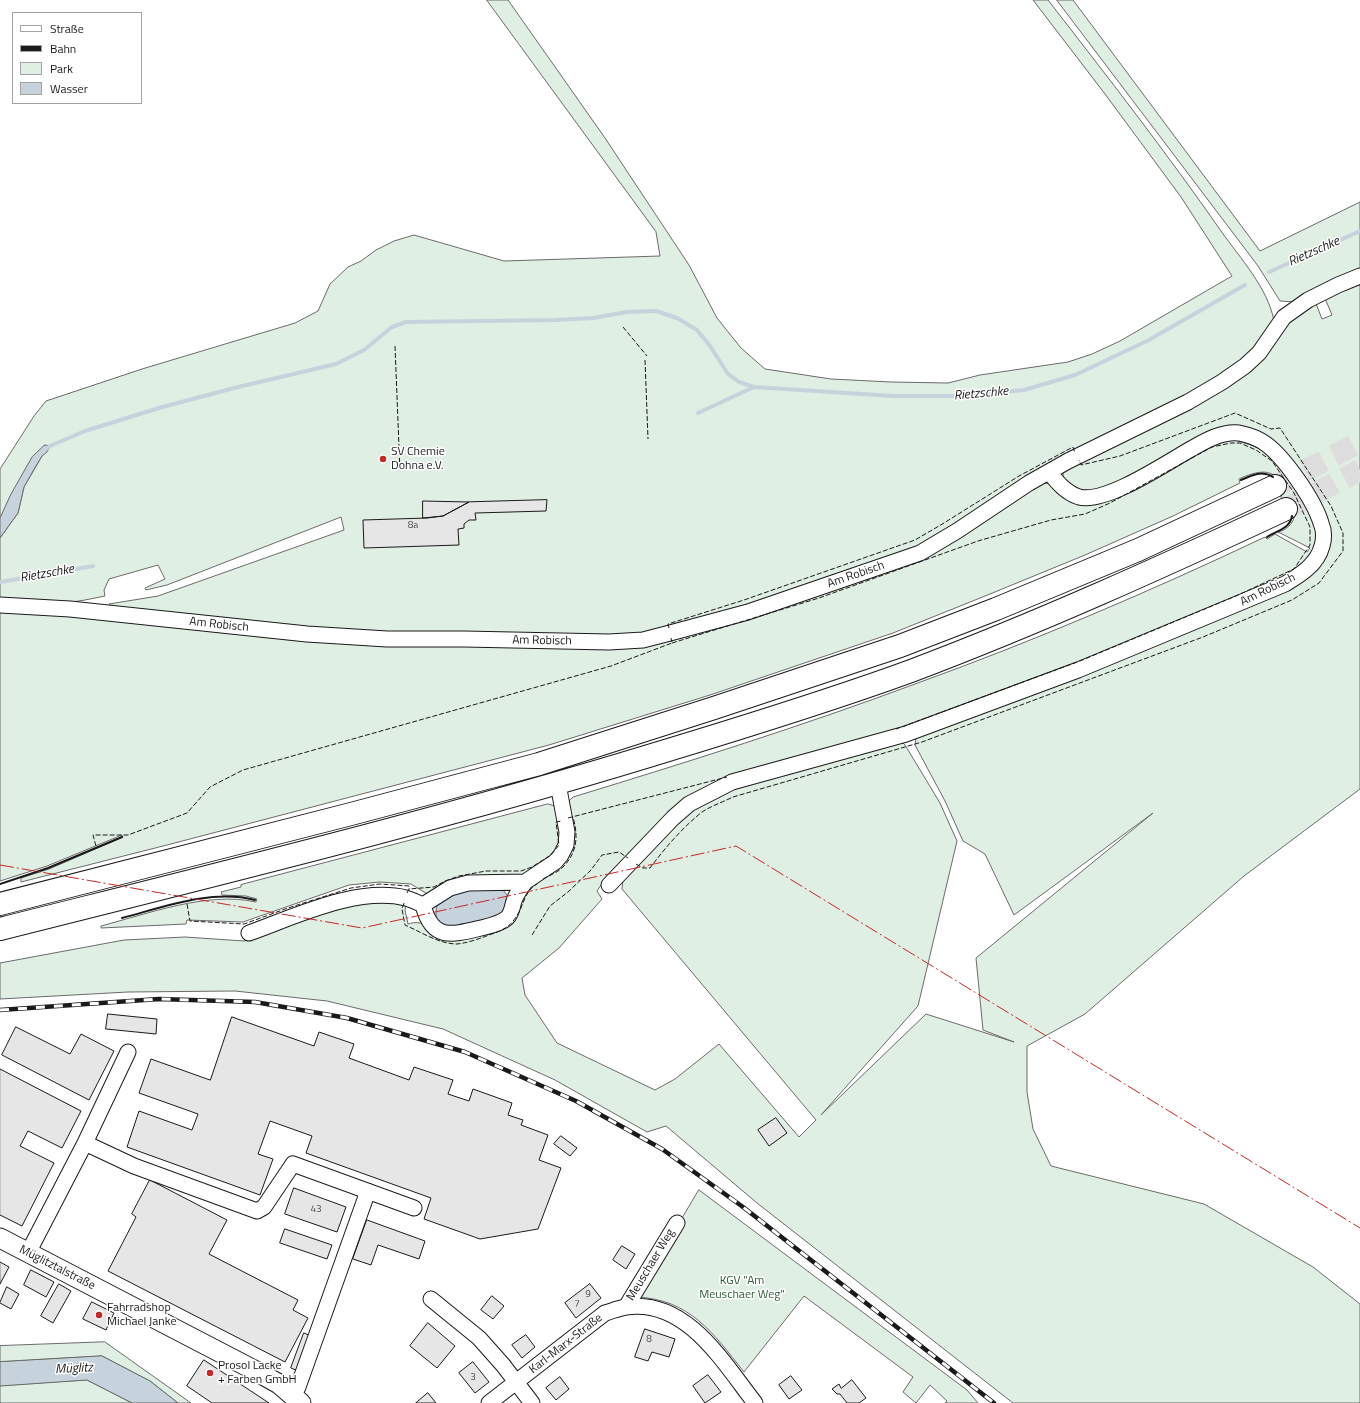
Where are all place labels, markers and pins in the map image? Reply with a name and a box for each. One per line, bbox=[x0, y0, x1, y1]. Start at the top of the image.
place label: SV Chemie Dohna e.V. bbox=[391, 445, 445, 473]
marker: SV Chemie Dohna e.V. bbox=[378, 454, 388, 464]
place label: Fahrradshop Michael Janke bbox=[107, 1301, 176, 1329]
marker: Fahrradshop Michael Janke bbox=[94, 1310, 104, 1320]
place label: Prosol Lacke + Farben GmbH bbox=[218, 1359, 297, 1387]
marker: Prosol Lacke + Farben GmbH bbox=[205, 1368, 215, 1378]

